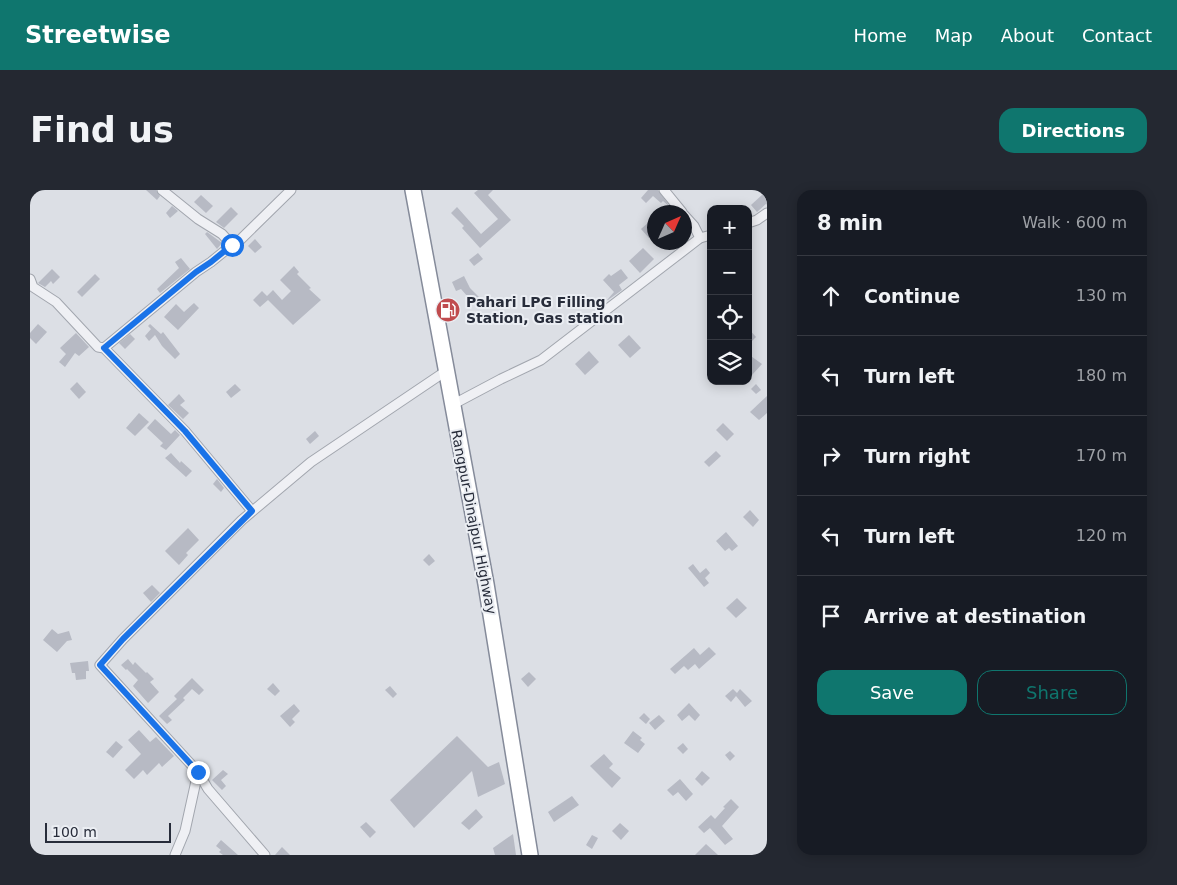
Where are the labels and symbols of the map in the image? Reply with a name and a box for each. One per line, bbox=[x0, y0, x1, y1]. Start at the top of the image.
north arrow bbox=[647, 205, 692, 250]
route start bbox=[221, 234, 244, 257]
place label: Pahari LPG Filling Station, Gas station bbox=[466, 294, 623, 326]
fuel station icon: Pahari LPG Filling Station, Gas station bbox=[435, 297, 461, 323]
street label: Rangpur-Dinajpur Highway bbox=[448, 428, 500, 616]
route end bbox=[187, 761, 210, 784]
scale bar bbox=[45, 820, 171, 843]

